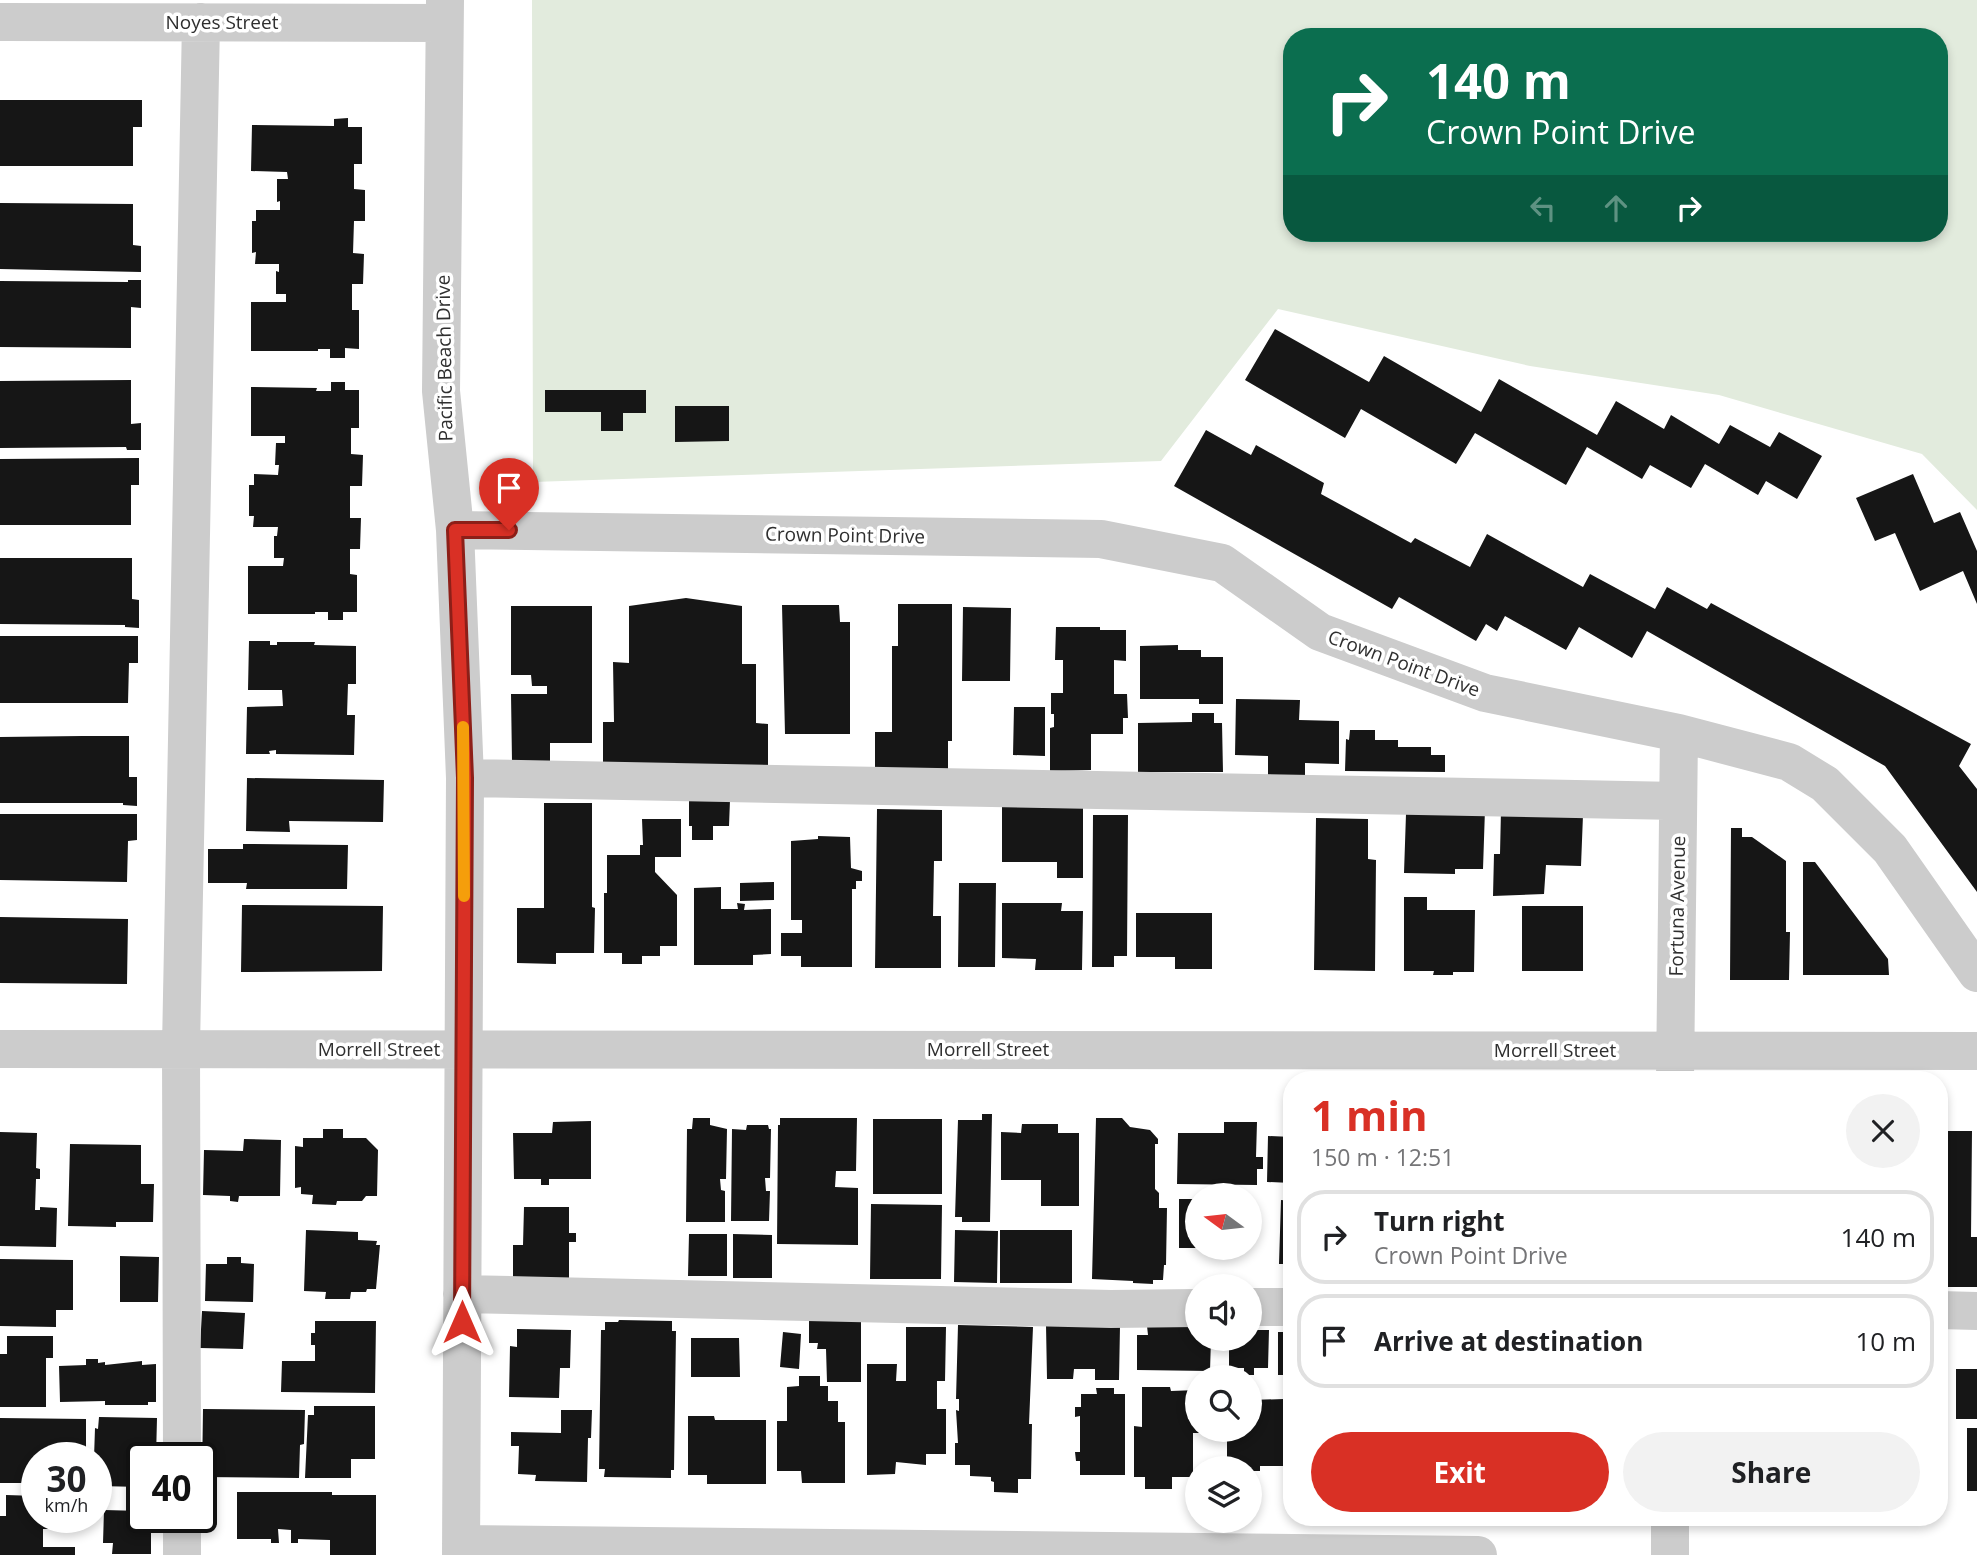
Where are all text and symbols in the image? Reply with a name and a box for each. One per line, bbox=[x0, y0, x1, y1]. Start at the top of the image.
street label: Noyes Street bbox=[166, 9, 279, 35]
text: 140 m bbox=[1426, 47, 1571, 113]
icon: right bbox=[1311, 56, 1402, 147]
text: Crown Point Drive bbox=[1426, 110, 1695, 153]
icon: left bbox=[1524, 189, 1562, 227]
icon: ahead bbox=[1597, 189, 1635, 227]
icon: right bbox=[1670, 189, 1708, 227]
street label: Pacific Beach Drive bbox=[430, 274, 458, 442]
pin bbox=[479, 458, 539, 530]
icon: arrive bbox=[490, 469, 528, 507]
street label: Crown Point Drive bbox=[765, 521, 925, 549]
street label: Crown Point Drive bbox=[1324, 623, 1484, 703]
street label: Fortuna Avenue bbox=[1663, 835, 1691, 977]
street label: Morrell Street bbox=[318, 1036, 440, 1062]
street label: Morrell Street bbox=[927, 1036, 1049, 1062]
street label: Morrell Street bbox=[1494, 1037, 1616, 1063]
text: 1 min bbox=[1311, 1086, 1428, 1143]
button: close bbox=[1846, 1094, 1920, 1168]
text: 150 m · 12:51 bbox=[1311, 1141, 1454, 1173]
north arrow bbox=[1185, 1183, 1262, 1260]
map controls bbox=[1185, 1183, 1262, 1533]
text: Turn right bbox=[1374, 1203, 1505, 1239]
icon: right bbox=[1315, 1218, 1353, 1256]
text: 140 m bbox=[1841, 1219, 1916, 1255]
text: Crown Point Drive bbox=[1374, 1239, 1568, 1271]
button: sound bbox=[1185, 1274, 1262, 1351]
position arrow bbox=[425, 1285, 499, 1359]
icon: arrive bbox=[1315, 1322, 1353, 1360]
text: Arrive at destination bbox=[1374, 1323, 1643, 1359]
text: 10 m bbox=[1855, 1323, 1916, 1359]
button: search bbox=[1185, 1365, 1262, 1442]
button: Exit bbox=[1311, 1432, 1609, 1512]
button: Share bbox=[1623, 1432, 1920, 1512]
speed limit sign: 40 bbox=[126, 1442, 217, 1533]
text: 30 bbox=[46, 1455, 87, 1502]
button: layers bbox=[1185, 1456, 1262, 1533]
text: km/h bbox=[45, 1493, 88, 1517]

